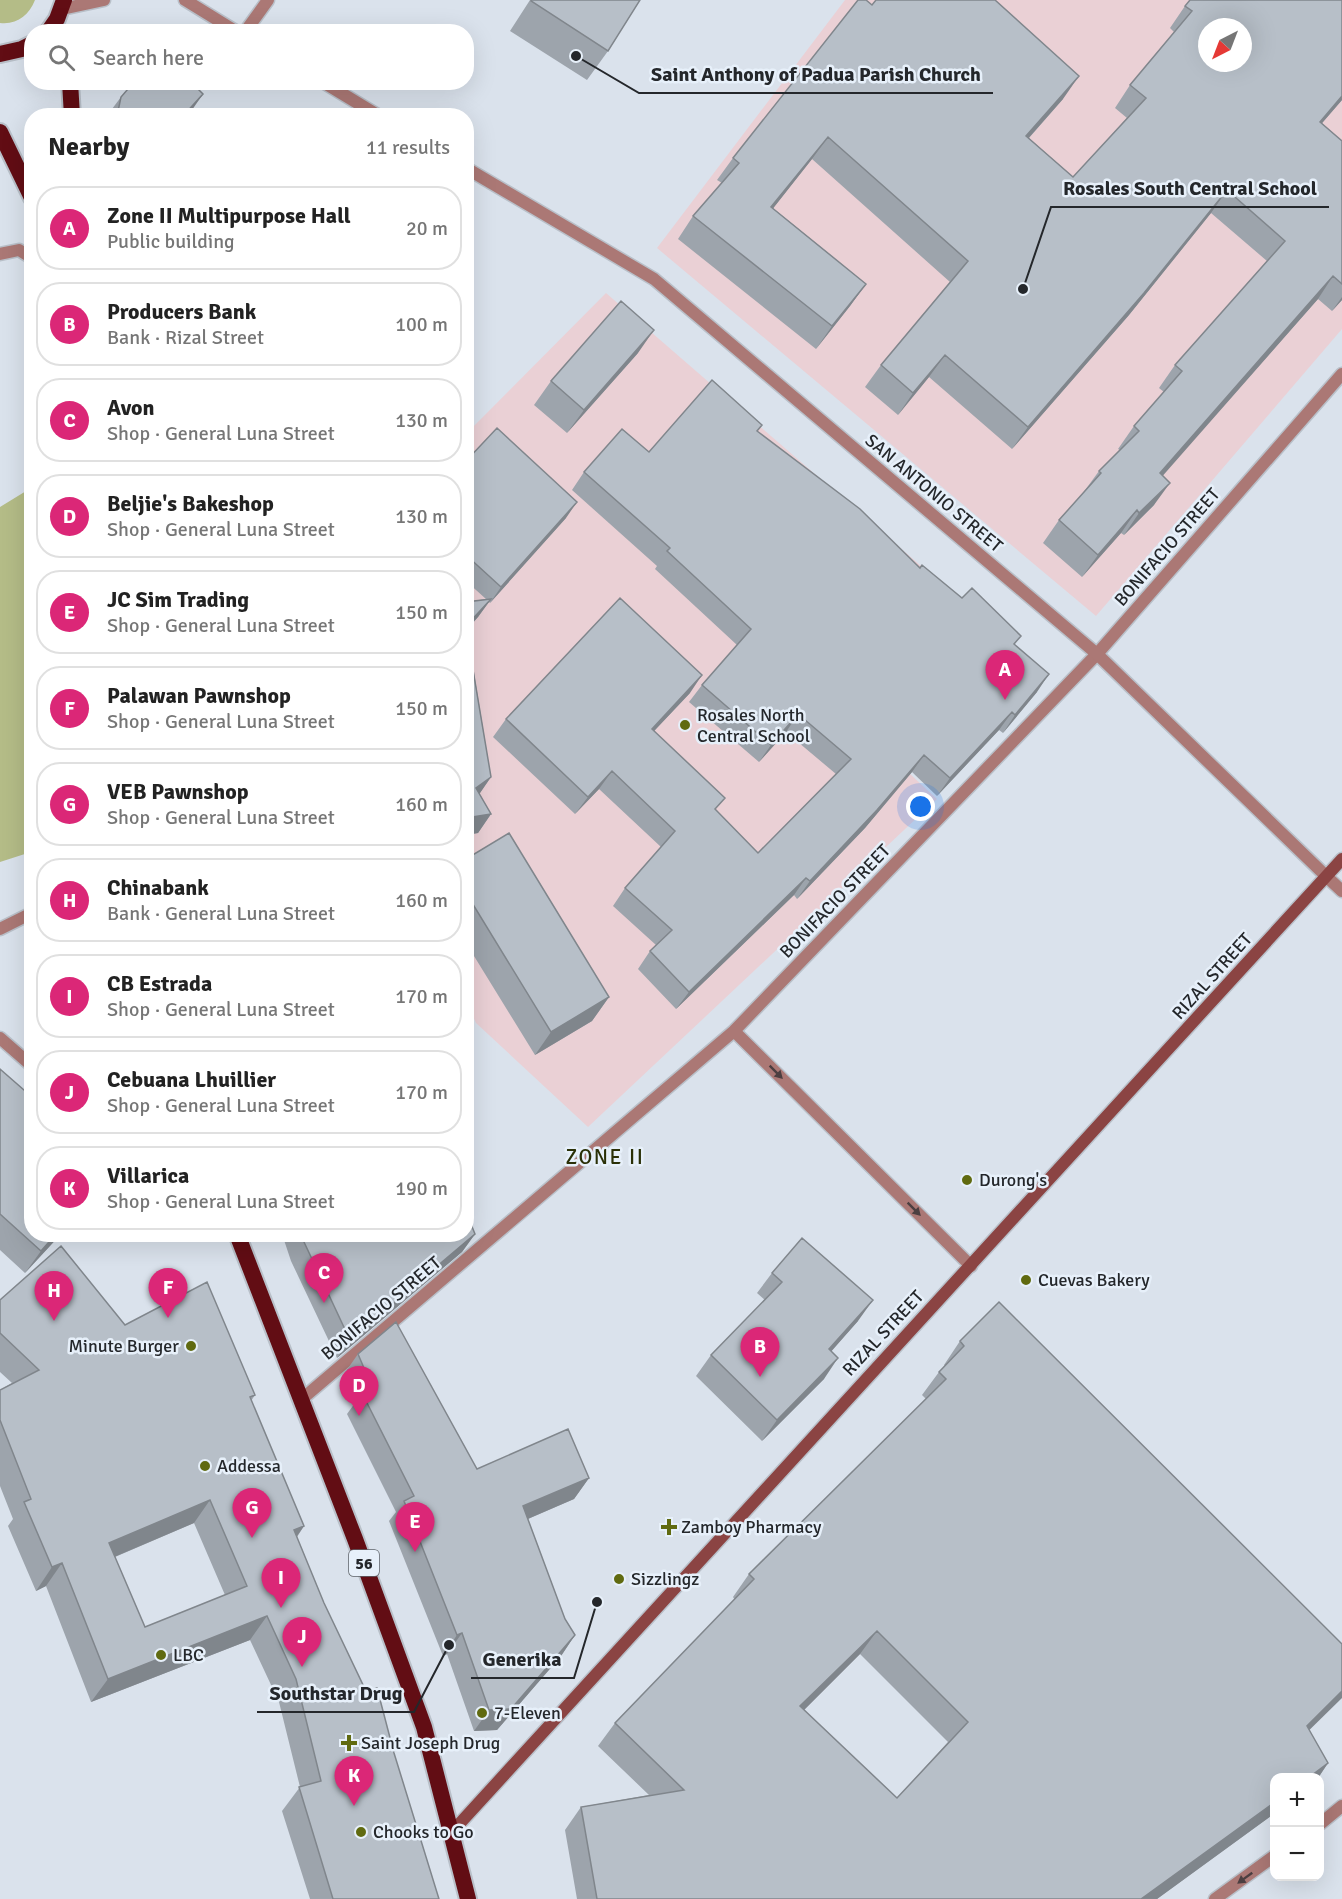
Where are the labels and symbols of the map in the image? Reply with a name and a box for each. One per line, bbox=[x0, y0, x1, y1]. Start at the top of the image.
north arrow bbox=[1198, 18, 1252, 72]
callout: Saint Anthony of Padua Parish Church bbox=[639, 55, 993, 93]
text: Saint Anthony of Padua Parish Church bbox=[651, 62, 981, 87]
callout: Rosales South Central School bbox=[1051, 169, 1329, 207]
text: Rosales South Central School bbox=[1063, 176, 1317, 201]
street label: SAN ANTONIO STREET bbox=[861, 429, 1007, 557]
street label: BONIFACIO STREET bbox=[1110, 483, 1224, 611]
pin: A bbox=[986, 650, 1024, 700]
place label: Rosales North Central School bbox=[697, 704, 810, 747]
marker: Rosales North Central School bbox=[678, 718, 692, 732]
your location bbox=[906, 792, 935, 821]
street label: BONIFACIO STREET bbox=[775, 839, 895, 962]
street label: RIZAL STREET bbox=[1167, 928, 1257, 1024]
one-way arrow bbox=[768, 1065, 783, 1079]
district label: ZONE II bbox=[566, 1144, 644, 1170]
place label: Durong's bbox=[979, 1169, 1047, 1191]
marker: Durong's bbox=[960, 1173, 974, 1187]
one-way arrow bbox=[907, 1202, 921, 1216]
street label: BONIFACIO STREET bbox=[317, 1252, 445, 1364]
pin: C bbox=[304, 1254, 344, 1303]
pin: F bbox=[148, 1268, 188, 1318]
place label: Cuevas Bakery bbox=[1038, 1269, 1150, 1291]
pin: H bbox=[34, 1272, 74, 1321]
marker: Cuevas Bakery bbox=[1019, 1273, 1033, 1287]
street label: RIZAL STREET bbox=[838, 1286, 928, 1380]
pin: B bbox=[740, 1328, 780, 1377]
place label: Minute Burger bbox=[68, 1335, 179, 1357]
marker: Minute Burger bbox=[184, 1339, 198, 1353]
pin: D bbox=[340, 1366, 378, 1416]
place label: Addessa bbox=[217, 1455, 281, 1477]
marker: Addessa bbox=[198, 1459, 212, 1473]
pin: G bbox=[232, 1488, 272, 1538]
pin: E bbox=[396, 1502, 434, 1552]
place label: Zamboy Pharmacy bbox=[681, 1516, 822, 1538]
marker: Zamboy Pharmacy bbox=[662, 1520, 676, 1534]
road number: 56 bbox=[349, 1550, 379, 1576]
pin: I bbox=[262, 1558, 300, 1608]
place label: Sizzlingz bbox=[631, 1568, 699, 1590]
marker: Sizzlingz bbox=[612, 1572, 626, 1586]
pin: J bbox=[282, 1618, 322, 1667]
callout: Generika bbox=[471, 1640, 574, 1678]
place label: LBC bbox=[173, 1644, 204, 1666]
text: Generika bbox=[483, 1647, 561, 1672]
marker: LBC bbox=[154, 1648, 168, 1662]
callout: Southstar Drug bbox=[257, 1674, 414, 1712]
text: Southstar Drug bbox=[270, 1681, 403, 1706]
place label: 7-Eleven bbox=[494, 1702, 561, 1724]
marker: 7-Eleven bbox=[475, 1706, 489, 1720]
place label: Saint Joseph Drug bbox=[361, 1732, 500, 1754]
marker: Saint Joseph Drug bbox=[342, 1736, 356, 1750]
pin: K bbox=[334, 1756, 374, 1806]
place label: Chooks to Go bbox=[373, 1821, 474, 1843]
marker: Chooks to Go bbox=[354, 1825, 368, 1839]
one-way arrow bbox=[1237, 1872, 1253, 1884]

